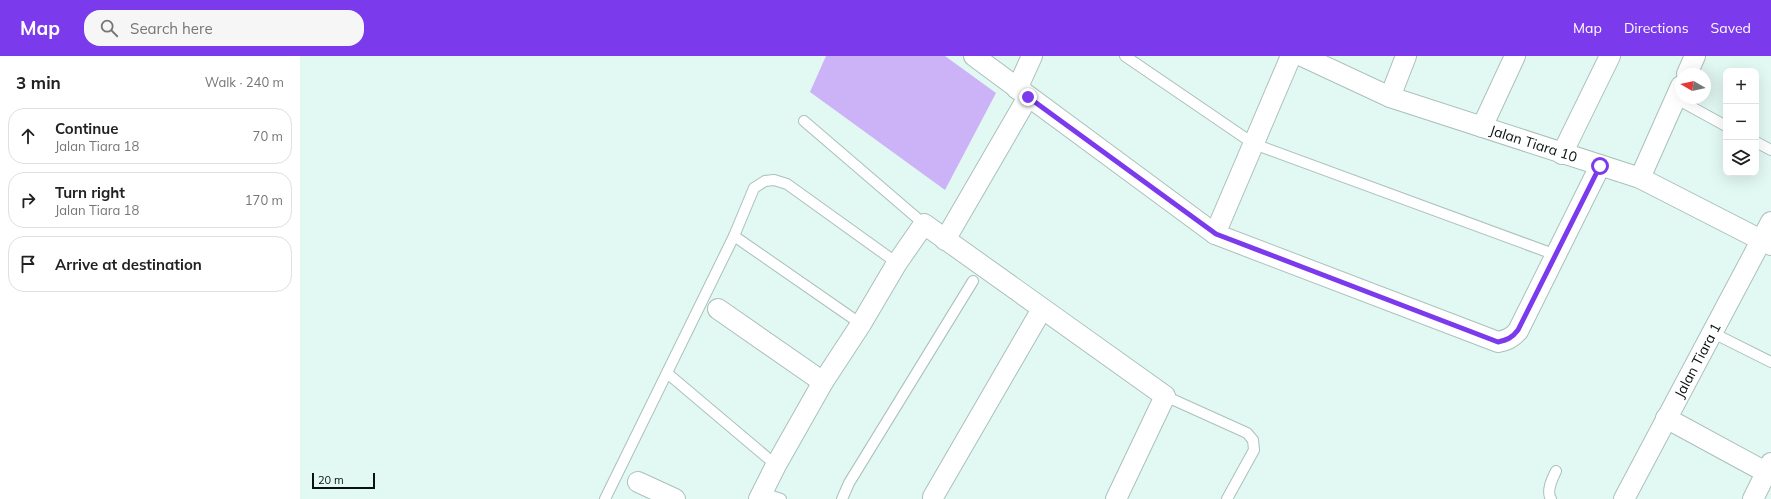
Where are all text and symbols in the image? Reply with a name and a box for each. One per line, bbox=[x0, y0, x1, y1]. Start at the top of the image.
search box bbox=[84, 10, 364, 46]
text: Map bbox=[20, 16, 60, 40]
icon: search bbox=[98, 17, 120, 39]
text: Search here bbox=[130, 19, 213, 38]
text: Map bbox=[1573, 19, 1602, 37]
text: Directions bbox=[1624, 19, 1689, 37]
text: Saved bbox=[1711, 19, 1751, 37]
north arrow bbox=[1675, 68, 1711, 104]
map controls bbox=[1723, 68, 1759, 176]
button: + bbox=[1723, 68, 1759, 104]
text: 3 min bbox=[16, 72, 61, 93]
text: Walk · 240 m bbox=[205, 74, 284, 90]
route end bbox=[1019, 88, 1037, 106]
button: − bbox=[1723, 104, 1759, 140]
text: Continue bbox=[55, 119, 118, 138]
street label: Jalan Tiara 10 bbox=[1488, 121, 1580, 166]
icon: ahead bbox=[17, 125, 39, 147]
text: 70 m bbox=[253, 128, 283, 144]
text: Jalan Tiara 18 bbox=[55, 138, 139, 154]
button: layers bbox=[1723, 140, 1759, 176]
route start bbox=[1591, 157, 1609, 175]
text: Turn right bbox=[55, 183, 125, 202]
icon: right bbox=[17, 189, 39, 211]
text: 170 m bbox=[245, 192, 283, 208]
text: Jalan Tiara 18 bbox=[55, 202, 139, 218]
icon: arrive bbox=[17, 253, 39, 275]
text: Arrive at destination bbox=[55, 255, 202, 274]
street label: Jalan Tiara 1 bbox=[1670, 320, 1725, 401]
scale bar bbox=[312, 471, 375, 490]
text: 20 m bbox=[318, 473, 344, 487]

